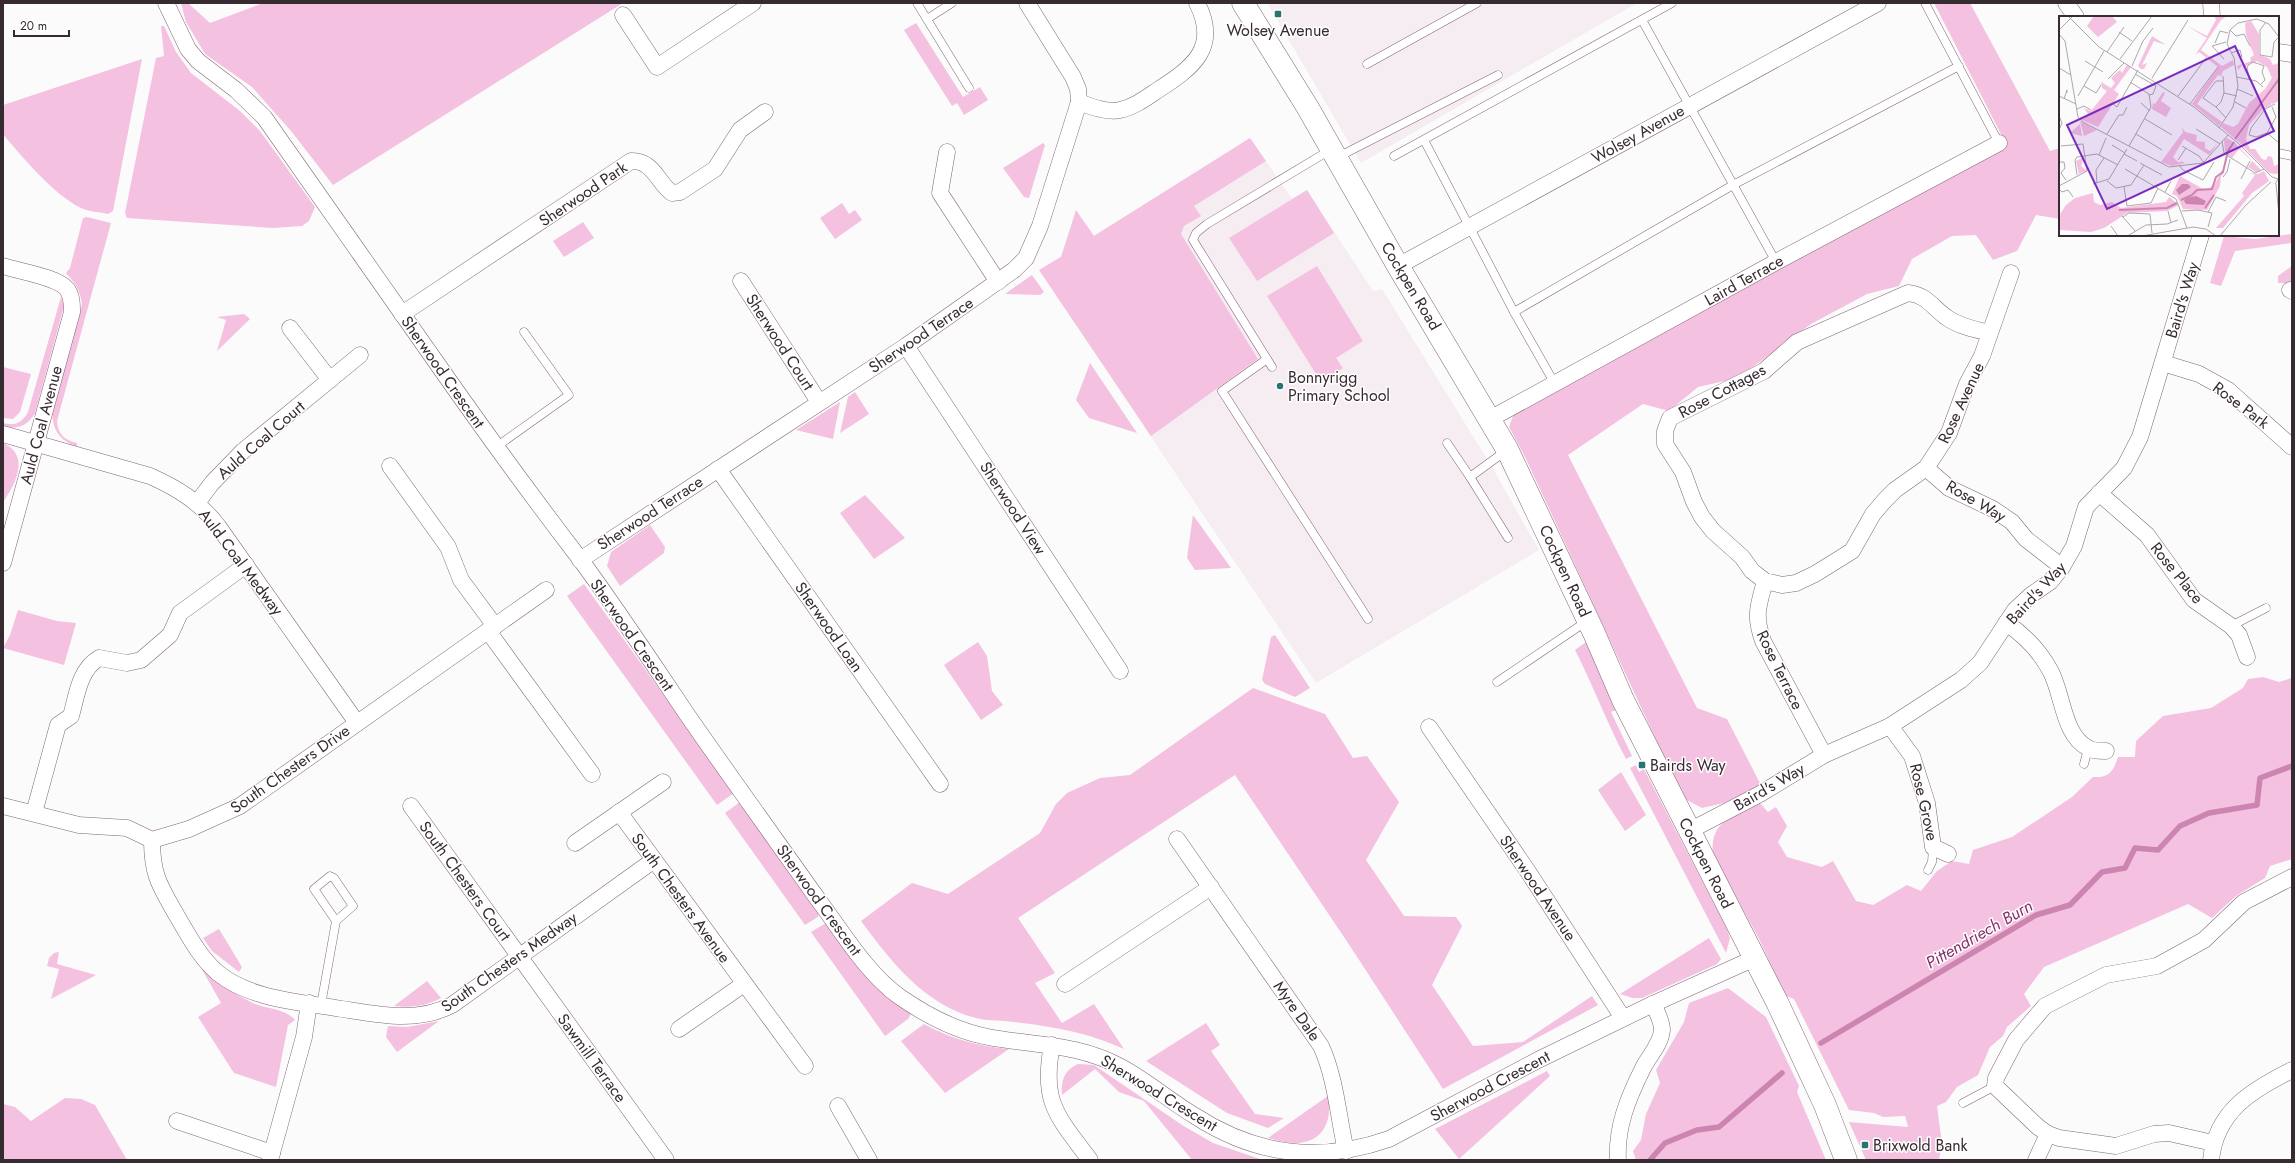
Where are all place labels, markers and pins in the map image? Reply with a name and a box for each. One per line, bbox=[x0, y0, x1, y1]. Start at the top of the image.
marker: Wolsey Avenue bbox=[1273, 9, 1283, 19]
place label: Wolsey Avenue bbox=[1226, 19, 1330, 42]
place label: Bonnyrigg Primary School bbox=[1288, 366, 1390, 407]
marker: Bonnyrigg Primary School bbox=[1275, 381, 1285, 391]
place label: Bairds Way bbox=[1650, 754, 1726, 777]
marker: Bairds Way bbox=[1637, 760, 1647, 770]
place label: Brixwold Bank bbox=[1873, 1134, 1969, 1157]
marker: Brixwold Bank bbox=[1860, 1140, 1870, 1150]

